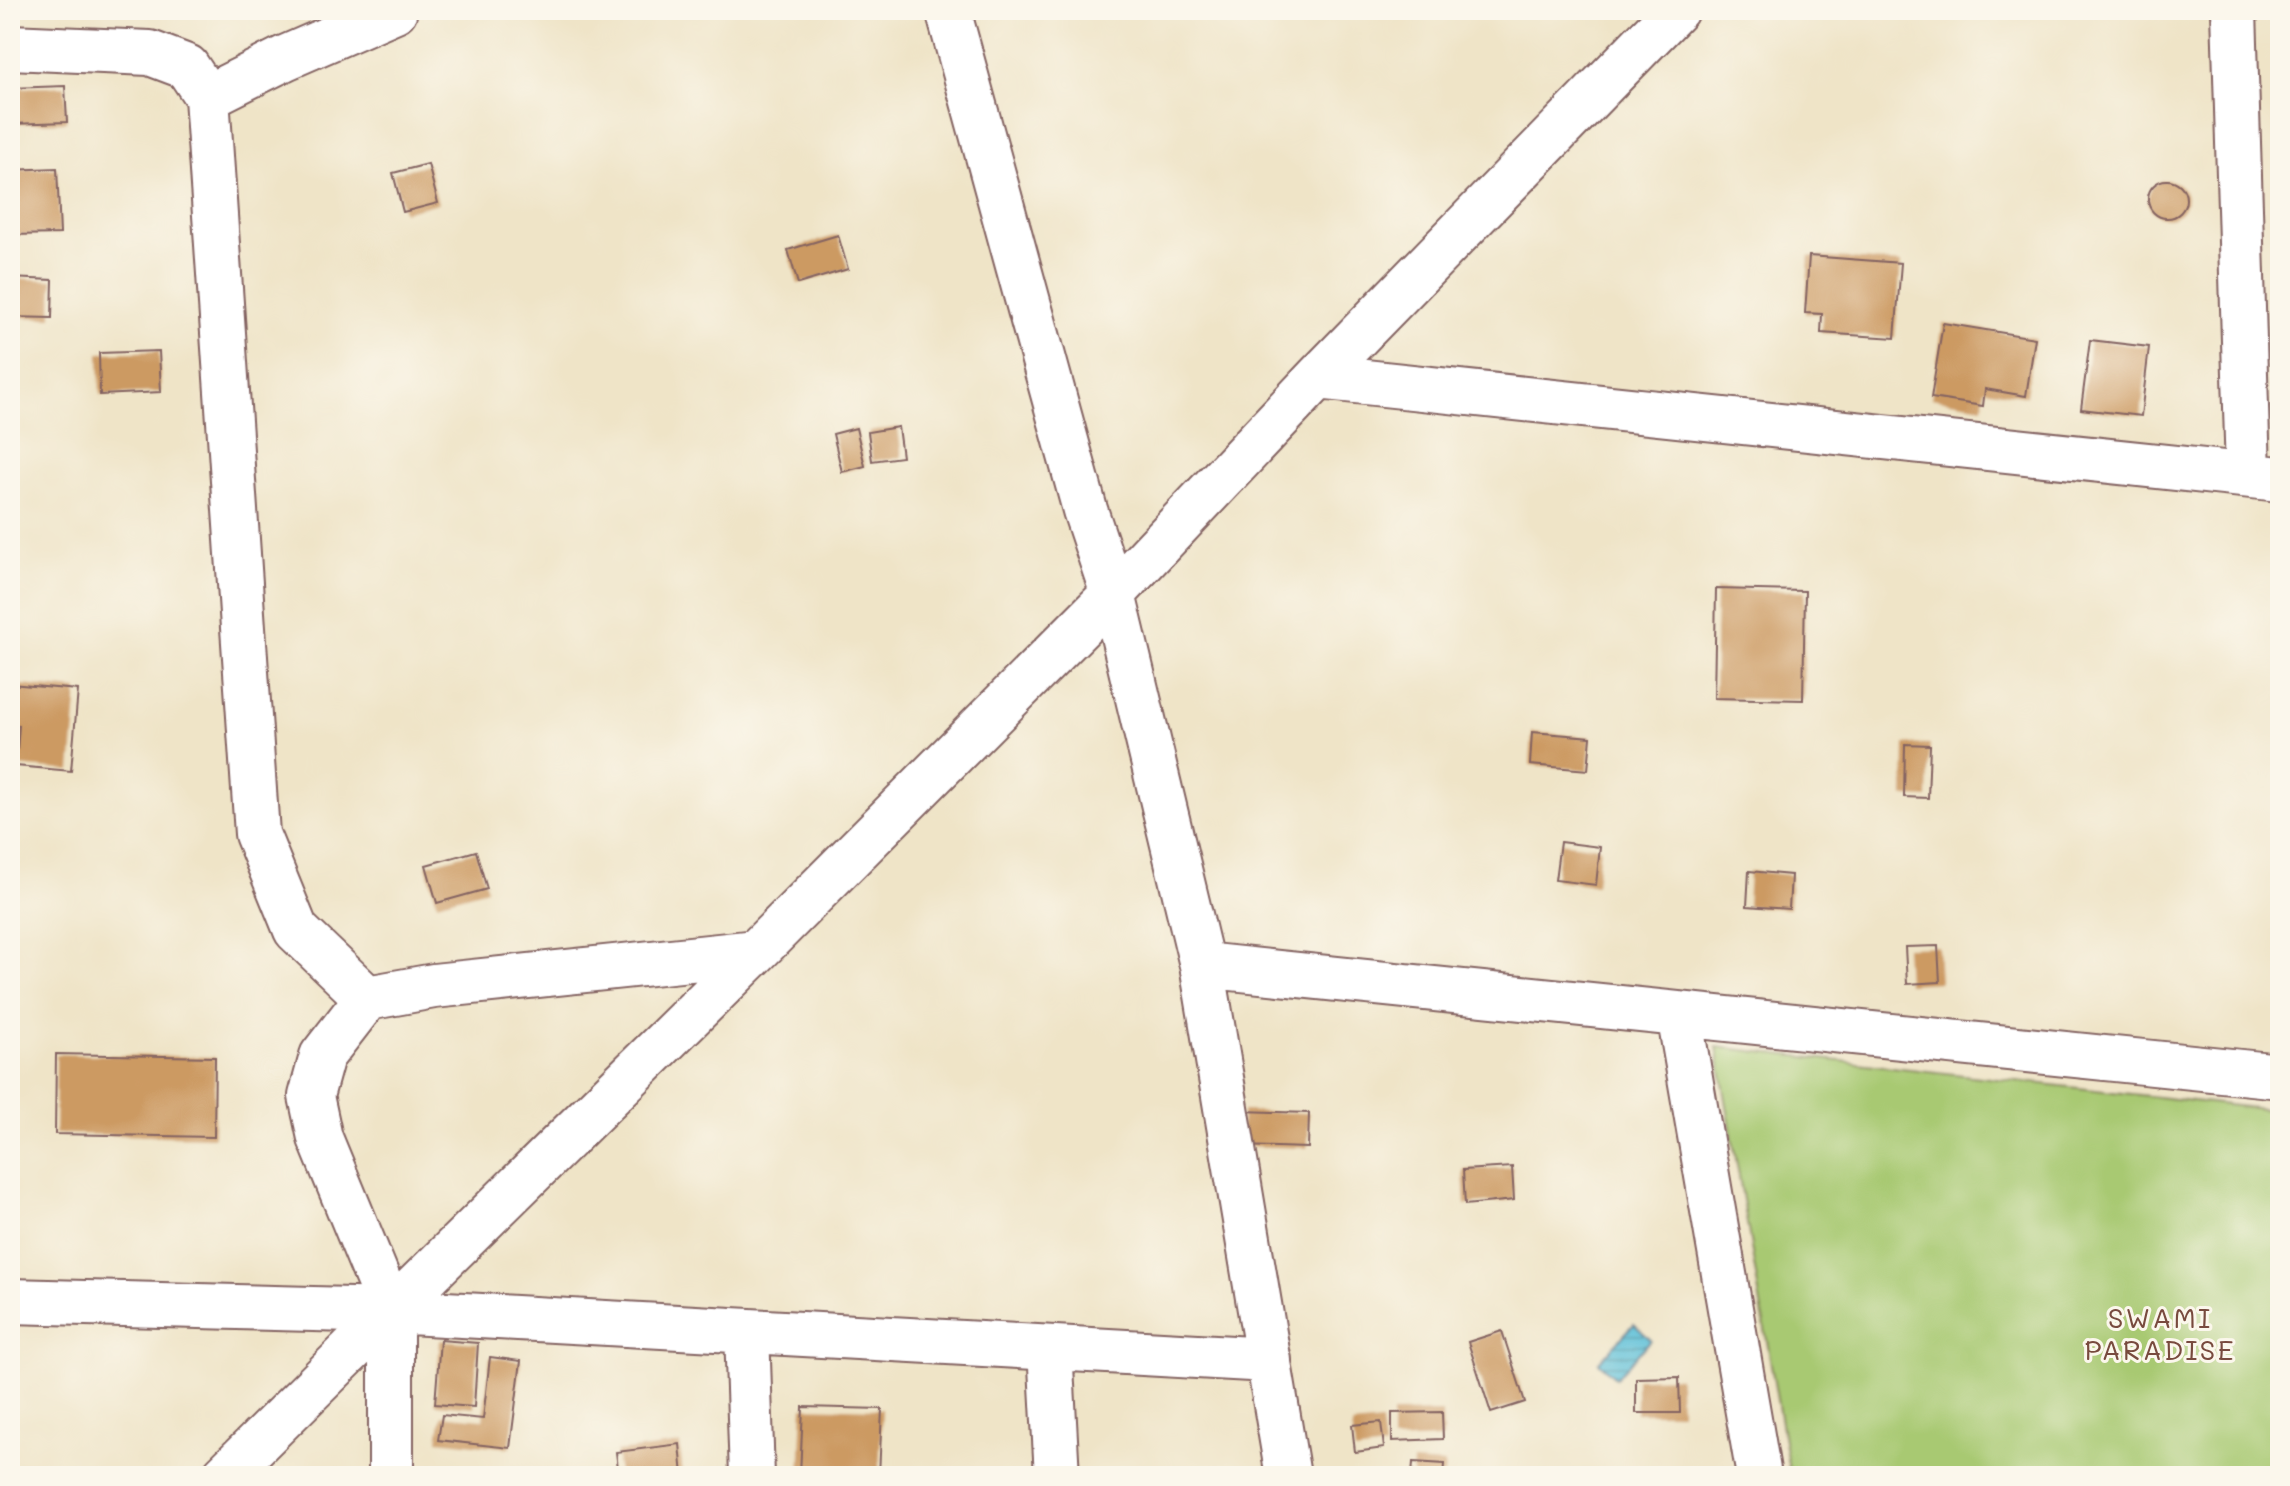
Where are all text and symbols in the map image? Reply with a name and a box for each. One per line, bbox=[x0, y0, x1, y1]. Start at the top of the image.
district label: SWAMI PARADISE bbox=[2085, 1299, 2235, 1367]

